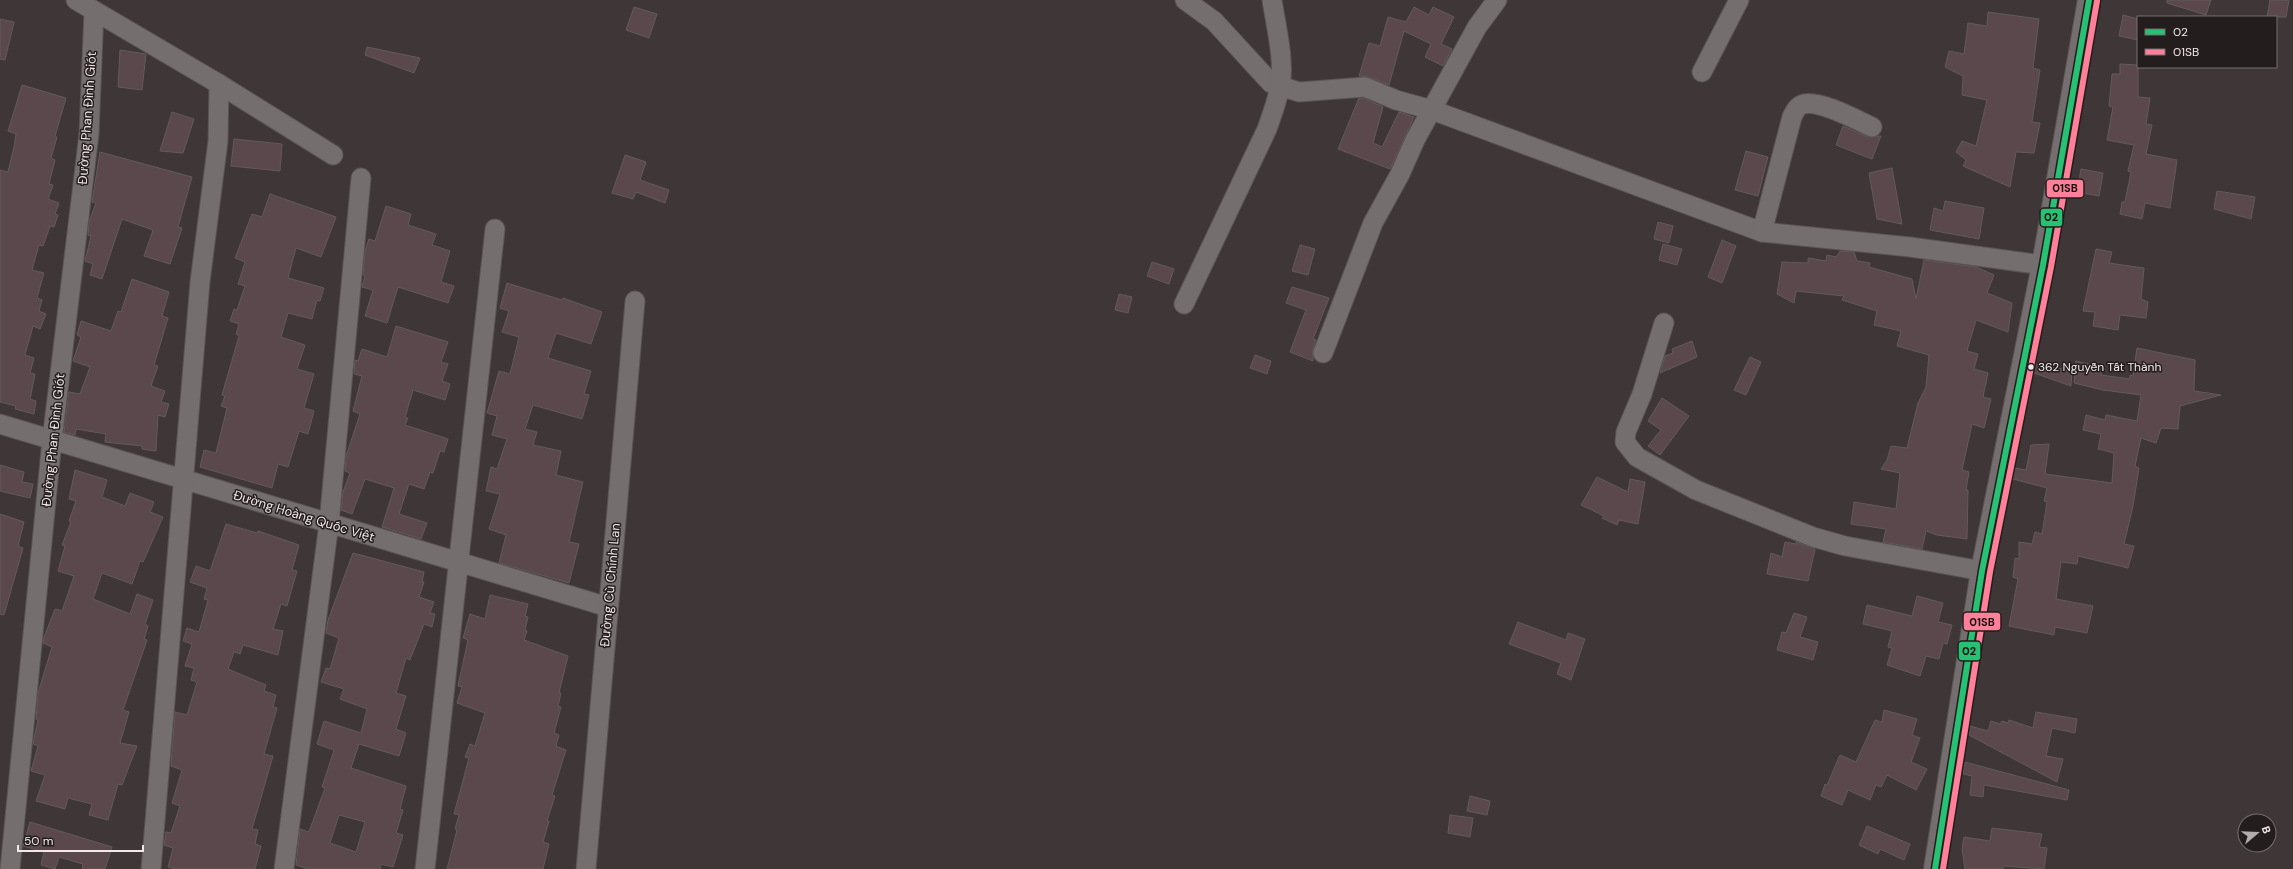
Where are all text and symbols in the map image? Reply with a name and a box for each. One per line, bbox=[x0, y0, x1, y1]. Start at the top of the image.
legend bbox=[2137, 16, 2277, 68]
text: 02 bbox=[2173, 24, 2188, 40]
text: 01SB bbox=[2173, 44, 2199, 60]
street label: Đường Phan Đình Giót bbox=[74, 51, 100, 185]
line badge: 01SB bbox=[2046, 179, 2084, 198]
text: 01SB bbox=[2052, 181, 2078, 195]
line badge: 02 bbox=[2040, 208, 2063, 227]
text: 02 bbox=[2044, 210, 2058, 224]
place label: 362 Nguyễn Tất Thành bbox=[2038, 359, 2161, 375]
marker: 362 Nguyễn Tất Thành bbox=[2026, 362, 2036, 372]
street label: Đường Phan Đình Giót bbox=[38, 373, 68, 507]
street label: Đường Hoàng Quốc Việt bbox=[231, 486, 377, 546]
street label: Đường Cù Chính Lan bbox=[596, 522, 624, 648]
line badge: 01SB bbox=[1963, 612, 2001, 631]
text: 01SB bbox=[1969, 615, 1995, 629]
line badge: 02 bbox=[1958, 641, 1981, 661]
text: 02 bbox=[1962, 644, 1976, 658]
north arrow bbox=[2237, 813, 2277, 853]
text: B bbox=[2259, 824, 2274, 835]
scale bar bbox=[18, 827, 143, 853]
text: 50 m bbox=[24, 833, 53, 849]

